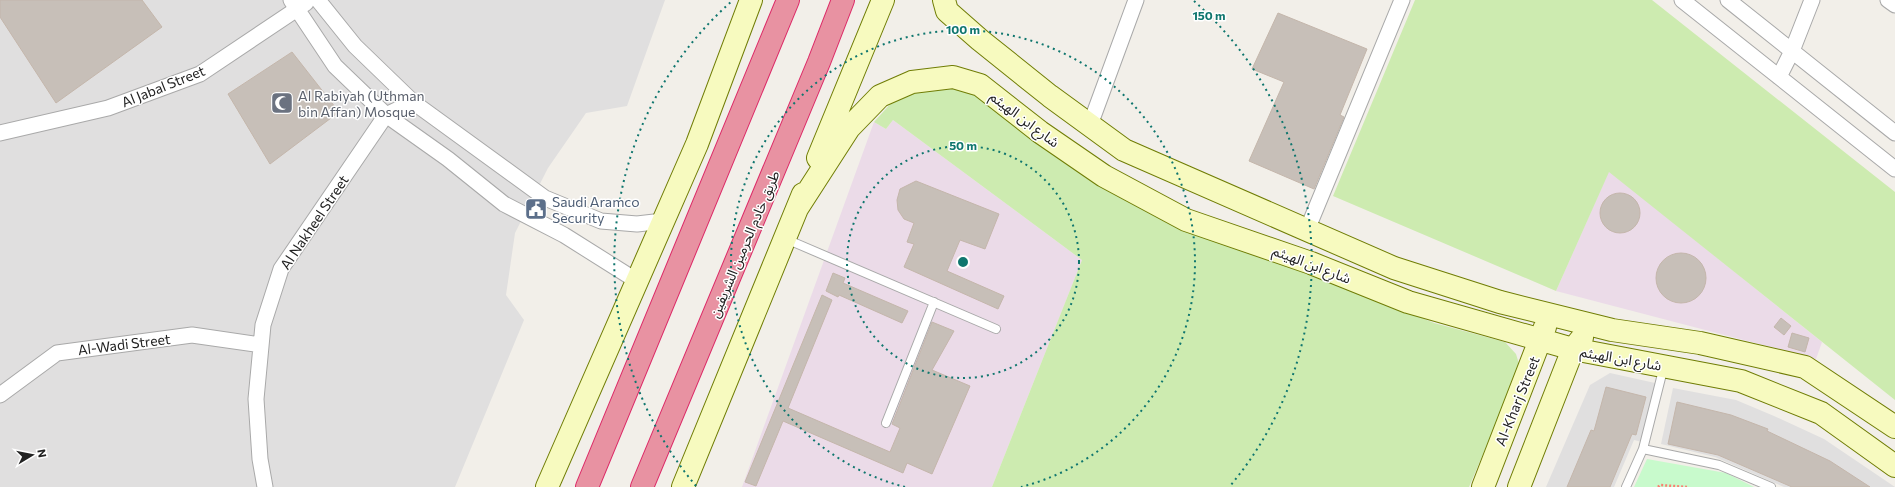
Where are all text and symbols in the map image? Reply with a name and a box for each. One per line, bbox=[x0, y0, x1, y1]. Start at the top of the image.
text: 150 m bbox=[1192, 8, 1226, 22]
text: 100 m bbox=[946, 22, 980, 36]
street label: Al Jabal Street bbox=[119, 61, 208, 110]
place label: Al Rabiyah (Uthman bin Affan) Mosque bbox=[298, 87, 425, 120]
street label: شارع ابن الهيثم bbox=[985, 87, 1063, 153]
mosque icon: Al Rabiyah (Uthman bin Affan) Mosque bbox=[269, 90, 295, 116]
text: 50 m bbox=[949, 138, 977, 152]
street label: طريق خادم الحرمين الشريفين bbox=[705, 168, 785, 321]
street label: Al Nakheel Street bbox=[276, 171, 352, 272]
place label: Saudi Aramco Security bbox=[552, 193, 640, 226]
public building icon: Saudi Aramco Security bbox=[523, 196, 549, 222]
street label: شارع ابن الهيثم bbox=[1269, 241, 1354, 289]
centre of rings bbox=[956, 255, 970, 269]
street label: Al-Wadi Street bbox=[77, 330, 172, 358]
street label: شارع ابن الهيثم bbox=[1578, 342, 1663, 376]
street label: Al-Kharj Street bbox=[1491, 353, 1543, 448]
north arrow bbox=[12, 435, 52, 475]
text: N bbox=[35, 448, 49, 458]

